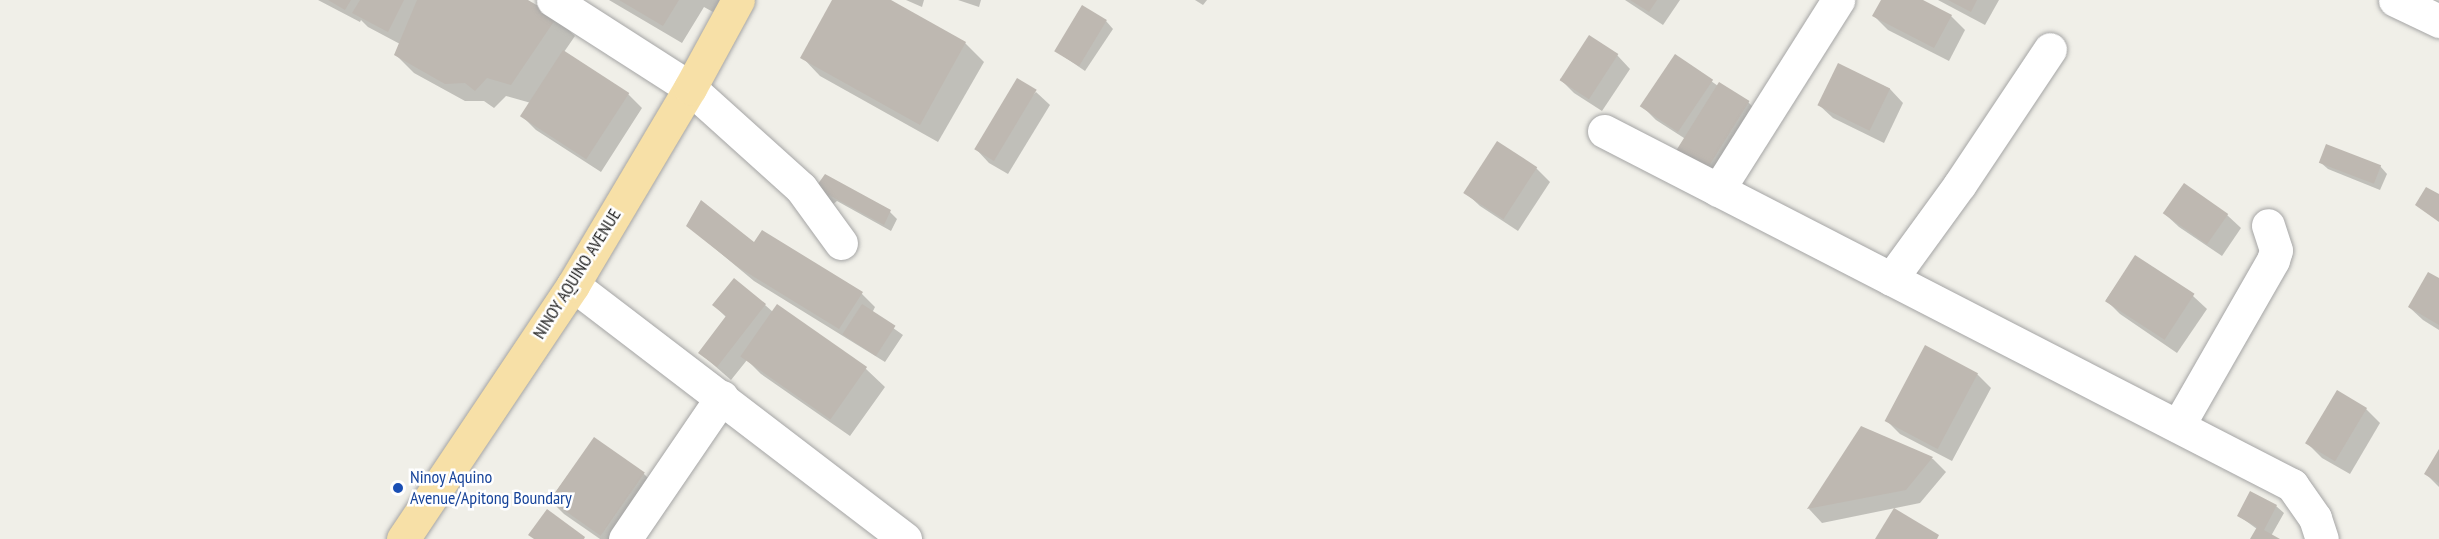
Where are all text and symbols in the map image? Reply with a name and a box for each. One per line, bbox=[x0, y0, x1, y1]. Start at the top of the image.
street label: NINOY AQUINO AVENUE bbox=[528, 204, 626, 344]
place label: Ninoy Aquino Avenue/Apitong Boundary bbox=[410, 467, 572, 510]
marker: Ninoy Aquino Avenue/Apitong Boundary bbox=[391, 481, 405, 495]

